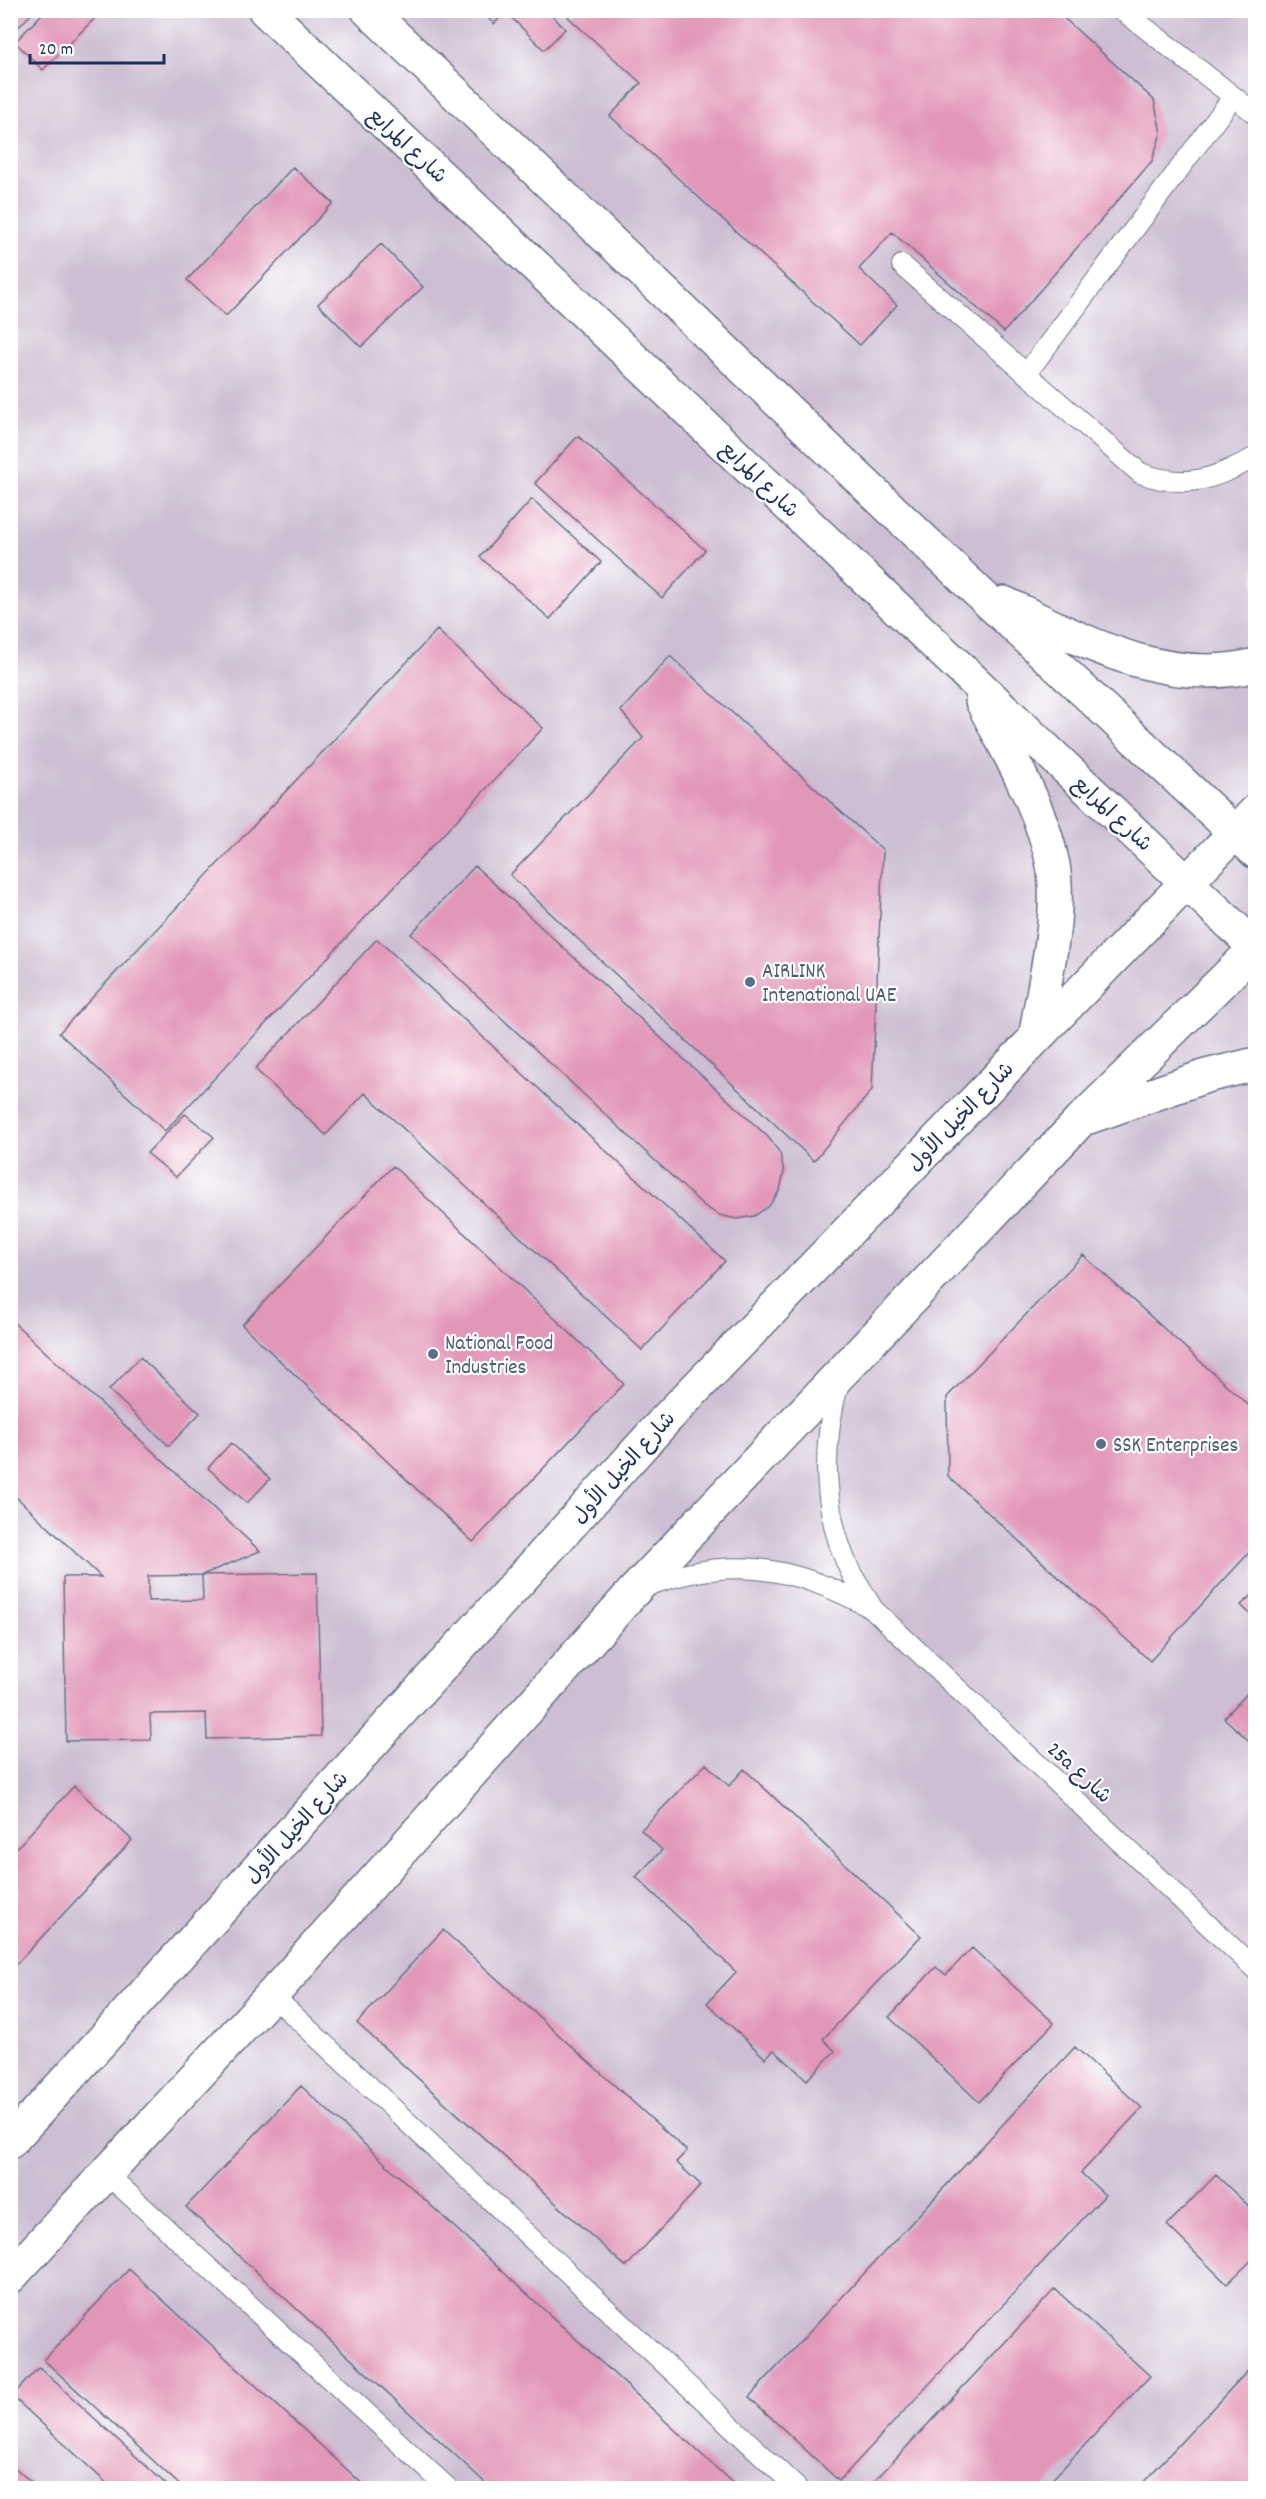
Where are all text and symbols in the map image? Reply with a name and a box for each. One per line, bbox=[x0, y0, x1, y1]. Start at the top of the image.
scale bar bbox=[30, 27, 164, 65]
text: 20 m bbox=[39, 38, 73, 63]
street label: شارع المرابع bbox=[359, 102, 453, 192]
street label: شارع المرابع bbox=[712, 436, 804, 527]
street label: شارع المرابع bbox=[1064, 770, 1158, 860]
place label: AIRLINK Intenational UAE bbox=[762, 958, 897, 1012]
marker: AIRLINK Intenational UAE bbox=[743, 975, 757, 989]
street label: شارع الخيل الأول bbox=[900, 1055, 1023, 1180]
place label: National Food Industries bbox=[445, 1330, 553, 1384]
marker: National Food Industries bbox=[426, 1347, 440, 1361]
street label: شارع الخيل الأول bbox=[565, 1405, 684, 1532]
place label: SSK Enterprises bbox=[1113, 1432, 1238, 1462]
marker: SSK Enterprises bbox=[1094, 1437, 1108, 1451]
street label: 25a شارع bbox=[1039, 1736, 1117, 1812]
street label: شارع الخيل الأول bbox=[238, 1765, 357, 1892]

